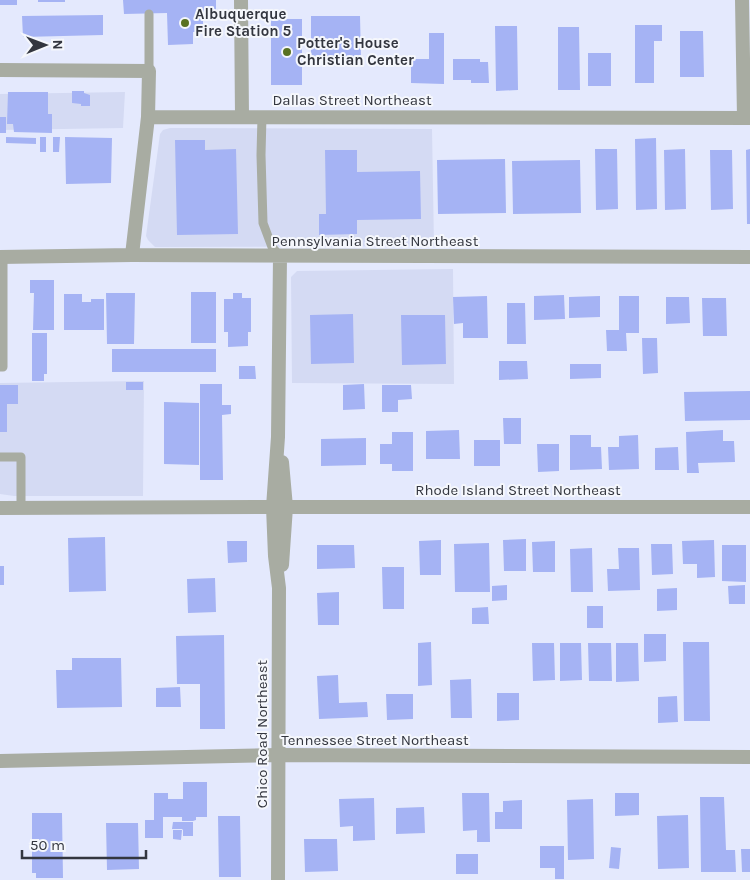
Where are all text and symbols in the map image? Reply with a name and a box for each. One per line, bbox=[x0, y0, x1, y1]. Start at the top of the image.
place label: Albuquerque Fire Station 5 bbox=[195, 5, 291, 40]
marker: Albuquerque Fire Station 5 bbox=[179, 17, 191, 29]
north arrow bbox=[20, 20, 70, 70]
place label: Potter's House Christian Center bbox=[297, 34, 414, 69]
text: N bbox=[49, 40, 66, 50]
marker: Potter's House Christian Center bbox=[281, 46, 293, 58]
street label: Dallas Street Northeast bbox=[272, 91, 432, 109]
street label: Pennsylvania Street Northeast bbox=[272, 232, 479, 250]
street label: Rhode Island Street Northeast bbox=[415, 481, 621, 499]
street label: Chico Road Northeast bbox=[253, 659, 271, 808]
street label: Tennessee Street Northeast bbox=[281, 731, 469, 749]
scale bar bbox=[22, 828, 146, 860]
text: 50 m bbox=[30, 836, 65, 854]

